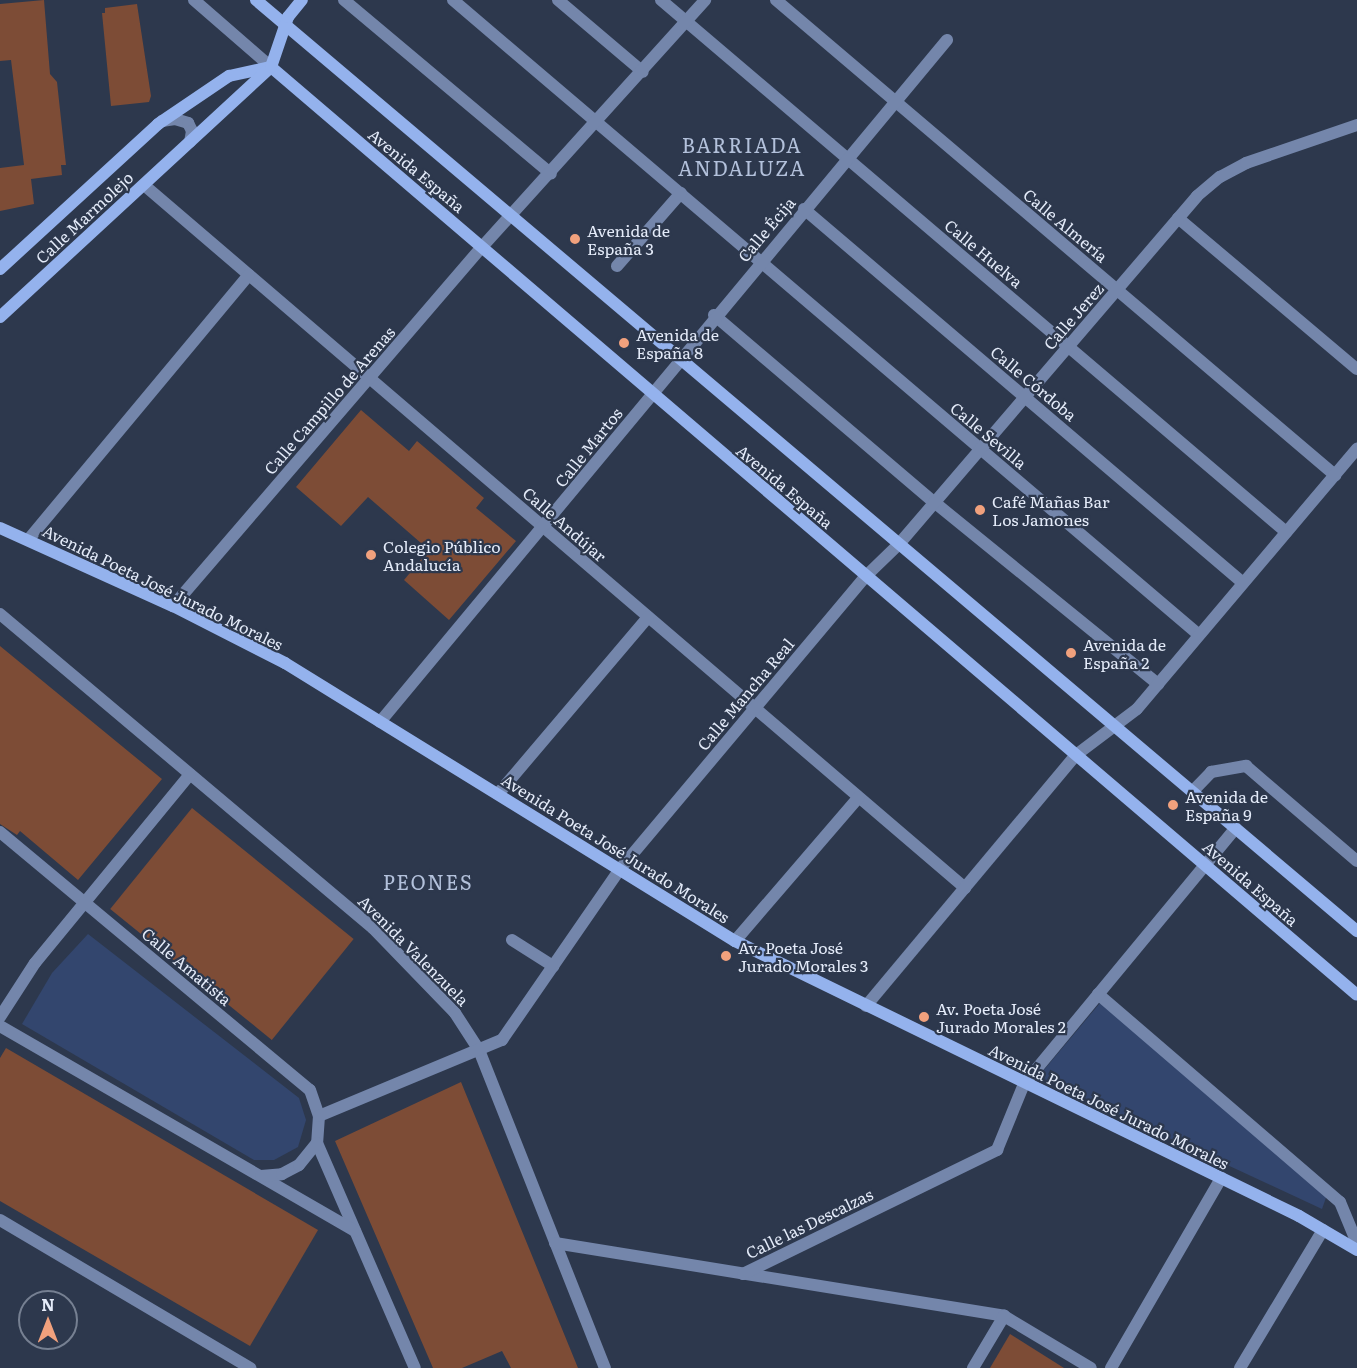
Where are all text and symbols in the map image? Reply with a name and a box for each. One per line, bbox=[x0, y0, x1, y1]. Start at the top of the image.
street label: Avenida España bbox=[365, 124, 469, 216]
district label: BARRIADA ANDALUZA bbox=[678, 133, 806, 180]
street label: Calle Marmolejo bbox=[31, 167, 137, 267]
street label: Calle Almería bbox=[1020, 184, 1112, 266]
street label: Calle Écija bbox=[733, 193, 799, 265]
street label: Calle Huelva bbox=[941, 215, 1027, 291]
place label: Avenida de España 3 bbox=[587, 220, 670, 258]
marker: Avenida de España 3 bbox=[568, 232, 582, 246]
street label: Calle Jerez bbox=[1039, 279, 1107, 353]
street label: Calle Campillo de Arenas bbox=[260, 322, 398, 478]
place label: Avenida de España 8 bbox=[636, 324, 719, 362]
marker: Avenida de España 8 bbox=[617, 336, 631, 350]
street label: Calle Córdoba bbox=[987, 341, 1081, 425]
street label: Calle Sevilla bbox=[947, 398, 1031, 472]
street label: Calle Martos bbox=[550, 404, 626, 490]
street label: Avenida España bbox=[733, 440, 837, 532]
street label: Calle Andújar bbox=[519, 483, 611, 565]
place label: Café Mañas Bar Los Jamones bbox=[992, 491, 1109, 529]
marker: Café Mañas Bar Los Jamones bbox=[973, 503, 987, 517]
street label: Avenida Poeta José Jurado Morales bbox=[40, 520, 286, 654]
place label: Colegio Público Andalucía bbox=[383, 536, 501, 574]
marker: Colegio Público Andalucía bbox=[364, 548, 378, 562]
street label: Calle Mancha Real bbox=[693, 634, 797, 754]
place label: Avenida de España 2 bbox=[1083, 634, 1166, 672]
marker: Avenida de España 2 bbox=[1064, 646, 1078, 660]
street label: Avenida Poeta José Jurado Morales bbox=[499, 770, 733, 926]
place label: Avenida de España 9 bbox=[1185, 786, 1268, 824]
marker: Avenida de España 9 bbox=[1166, 798, 1180, 812]
street label: Avenida España bbox=[1199, 836, 1303, 930]
district label: PEONES bbox=[383, 869, 473, 893]
street label: Avenida Valenzuela bbox=[355, 891, 473, 1009]
street label: Calle Amatista bbox=[138, 923, 236, 1009]
place label: Av. Poeta José Jurado Morales 3 bbox=[738, 937, 868, 975]
marker: Av. Poeta José Jurado Morales 3 bbox=[719, 949, 733, 963]
place label: Av. Poeta José Jurado Morales 2 bbox=[936, 998, 1066, 1036]
marker: Av. Poeta José Jurado Morales 2 bbox=[917, 1010, 931, 1024]
street label: Avenida Poeta José Jurado Morales bbox=[986, 1039, 1232, 1173]
street label: Calle las Descalzas bbox=[742, 1184, 876, 1262]
north arrow bbox=[18, 1290, 78, 1350]
text: N bbox=[41, 1292, 55, 1316]

